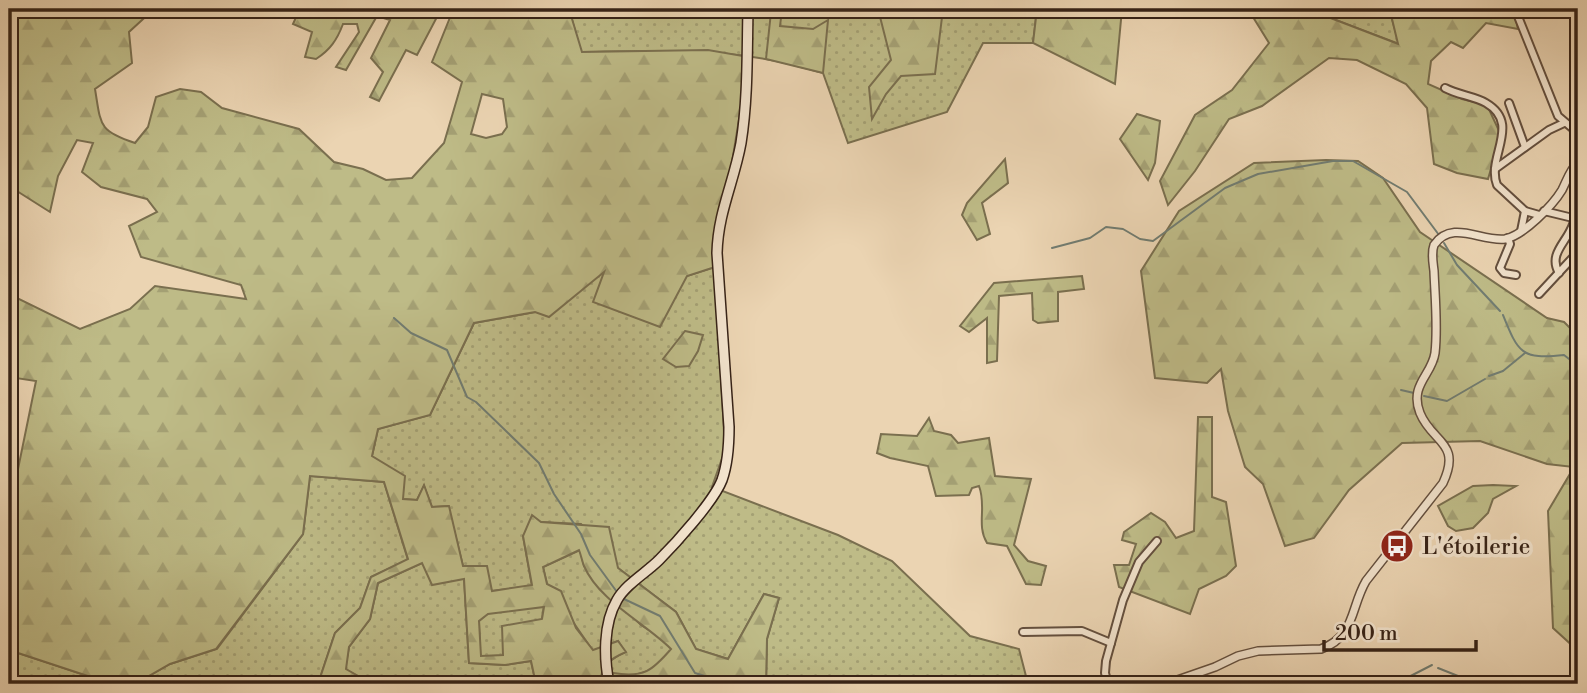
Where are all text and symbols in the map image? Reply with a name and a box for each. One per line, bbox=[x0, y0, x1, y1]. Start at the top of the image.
bus stop icon: L'étoilerie bbox=[1378, 527, 1416, 565]
place label: L'étoilerie bbox=[1422, 533, 1530, 561]
scale bar bbox=[1324, 609, 1477, 653]
text: 200 m bbox=[1335, 621, 1398, 647]

